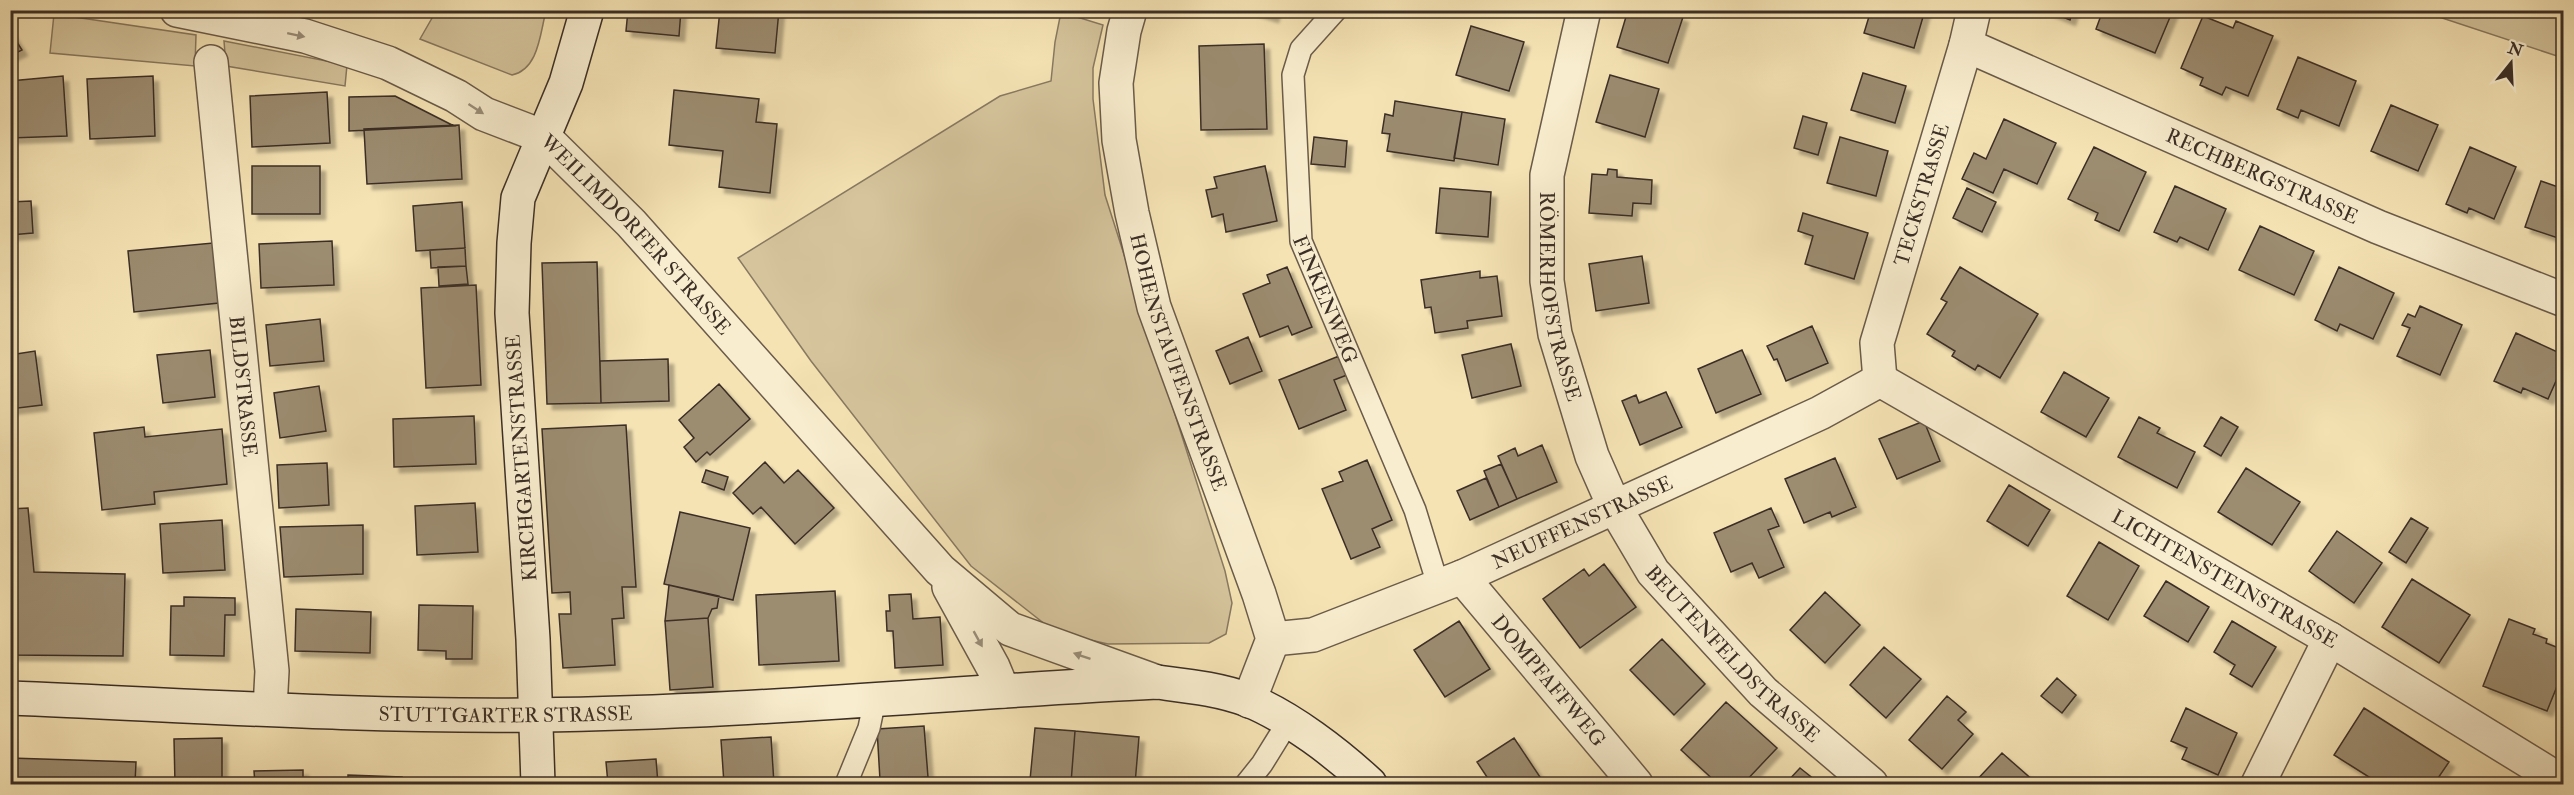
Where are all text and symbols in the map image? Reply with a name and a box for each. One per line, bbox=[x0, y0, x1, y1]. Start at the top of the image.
one-way arrow bbox=[287, 30, 306, 40]
north arrow bbox=[2481, 33, 2541, 93]
text: N bbox=[2504, 38, 2526, 62]
one-way arrow bbox=[468, 103, 484, 114]
street label: TECKSTRASSE bbox=[1889, 121, 1955, 269]
street label: RECHBERGSTRASSE bbox=[2162, 123, 2362, 230]
street label: WEILIMDORFER STRASSE bbox=[535, 128, 736, 340]
street label: RÖMERHOFSTRASSE bbox=[1534, 192, 1587, 404]
street label: HOHENSTAUFENSTRASSE bbox=[1124, 231, 1232, 494]
street label: FINKENWEG bbox=[1287, 232, 1363, 367]
street label: BILDSTRASSE bbox=[223, 315, 262, 458]
street label: KIRCHGARTENSTRASSE bbox=[500, 334, 543, 582]
street label: NEUFFENSTRASSE bbox=[1488, 470, 1677, 575]
street label: LICHTENSTEINSTRASSE bbox=[2107, 504, 2342, 654]
street label: BEUTENFELDSTRASSE bbox=[1640, 560, 1825, 748]
street label: DOMPFAFFWEG bbox=[1486, 610, 1611, 752]
one-way arrow bbox=[973, 631, 983, 648]
one-way arrow bbox=[1073, 651, 1091, 660]
street label: STUTTGARTER STRASSE bbox=[378, 701, 633, 728]

